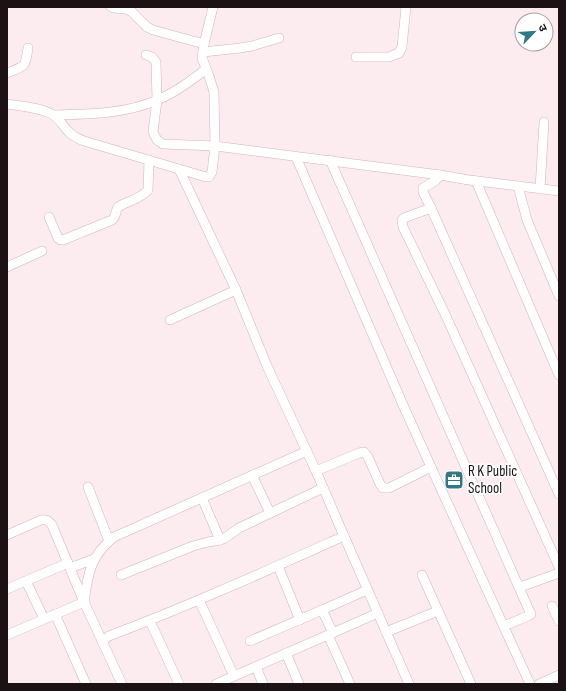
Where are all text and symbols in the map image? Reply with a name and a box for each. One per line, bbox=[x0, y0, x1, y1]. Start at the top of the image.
north arrow bbox=[514, 12, 554, 52]
text: उ bbox=[535, 22, 550, 34]
place label: R K Public School bbox=[468, 462, 517, 498]
office icon: R K Public School bbox=[443, 469, 465, 491]

